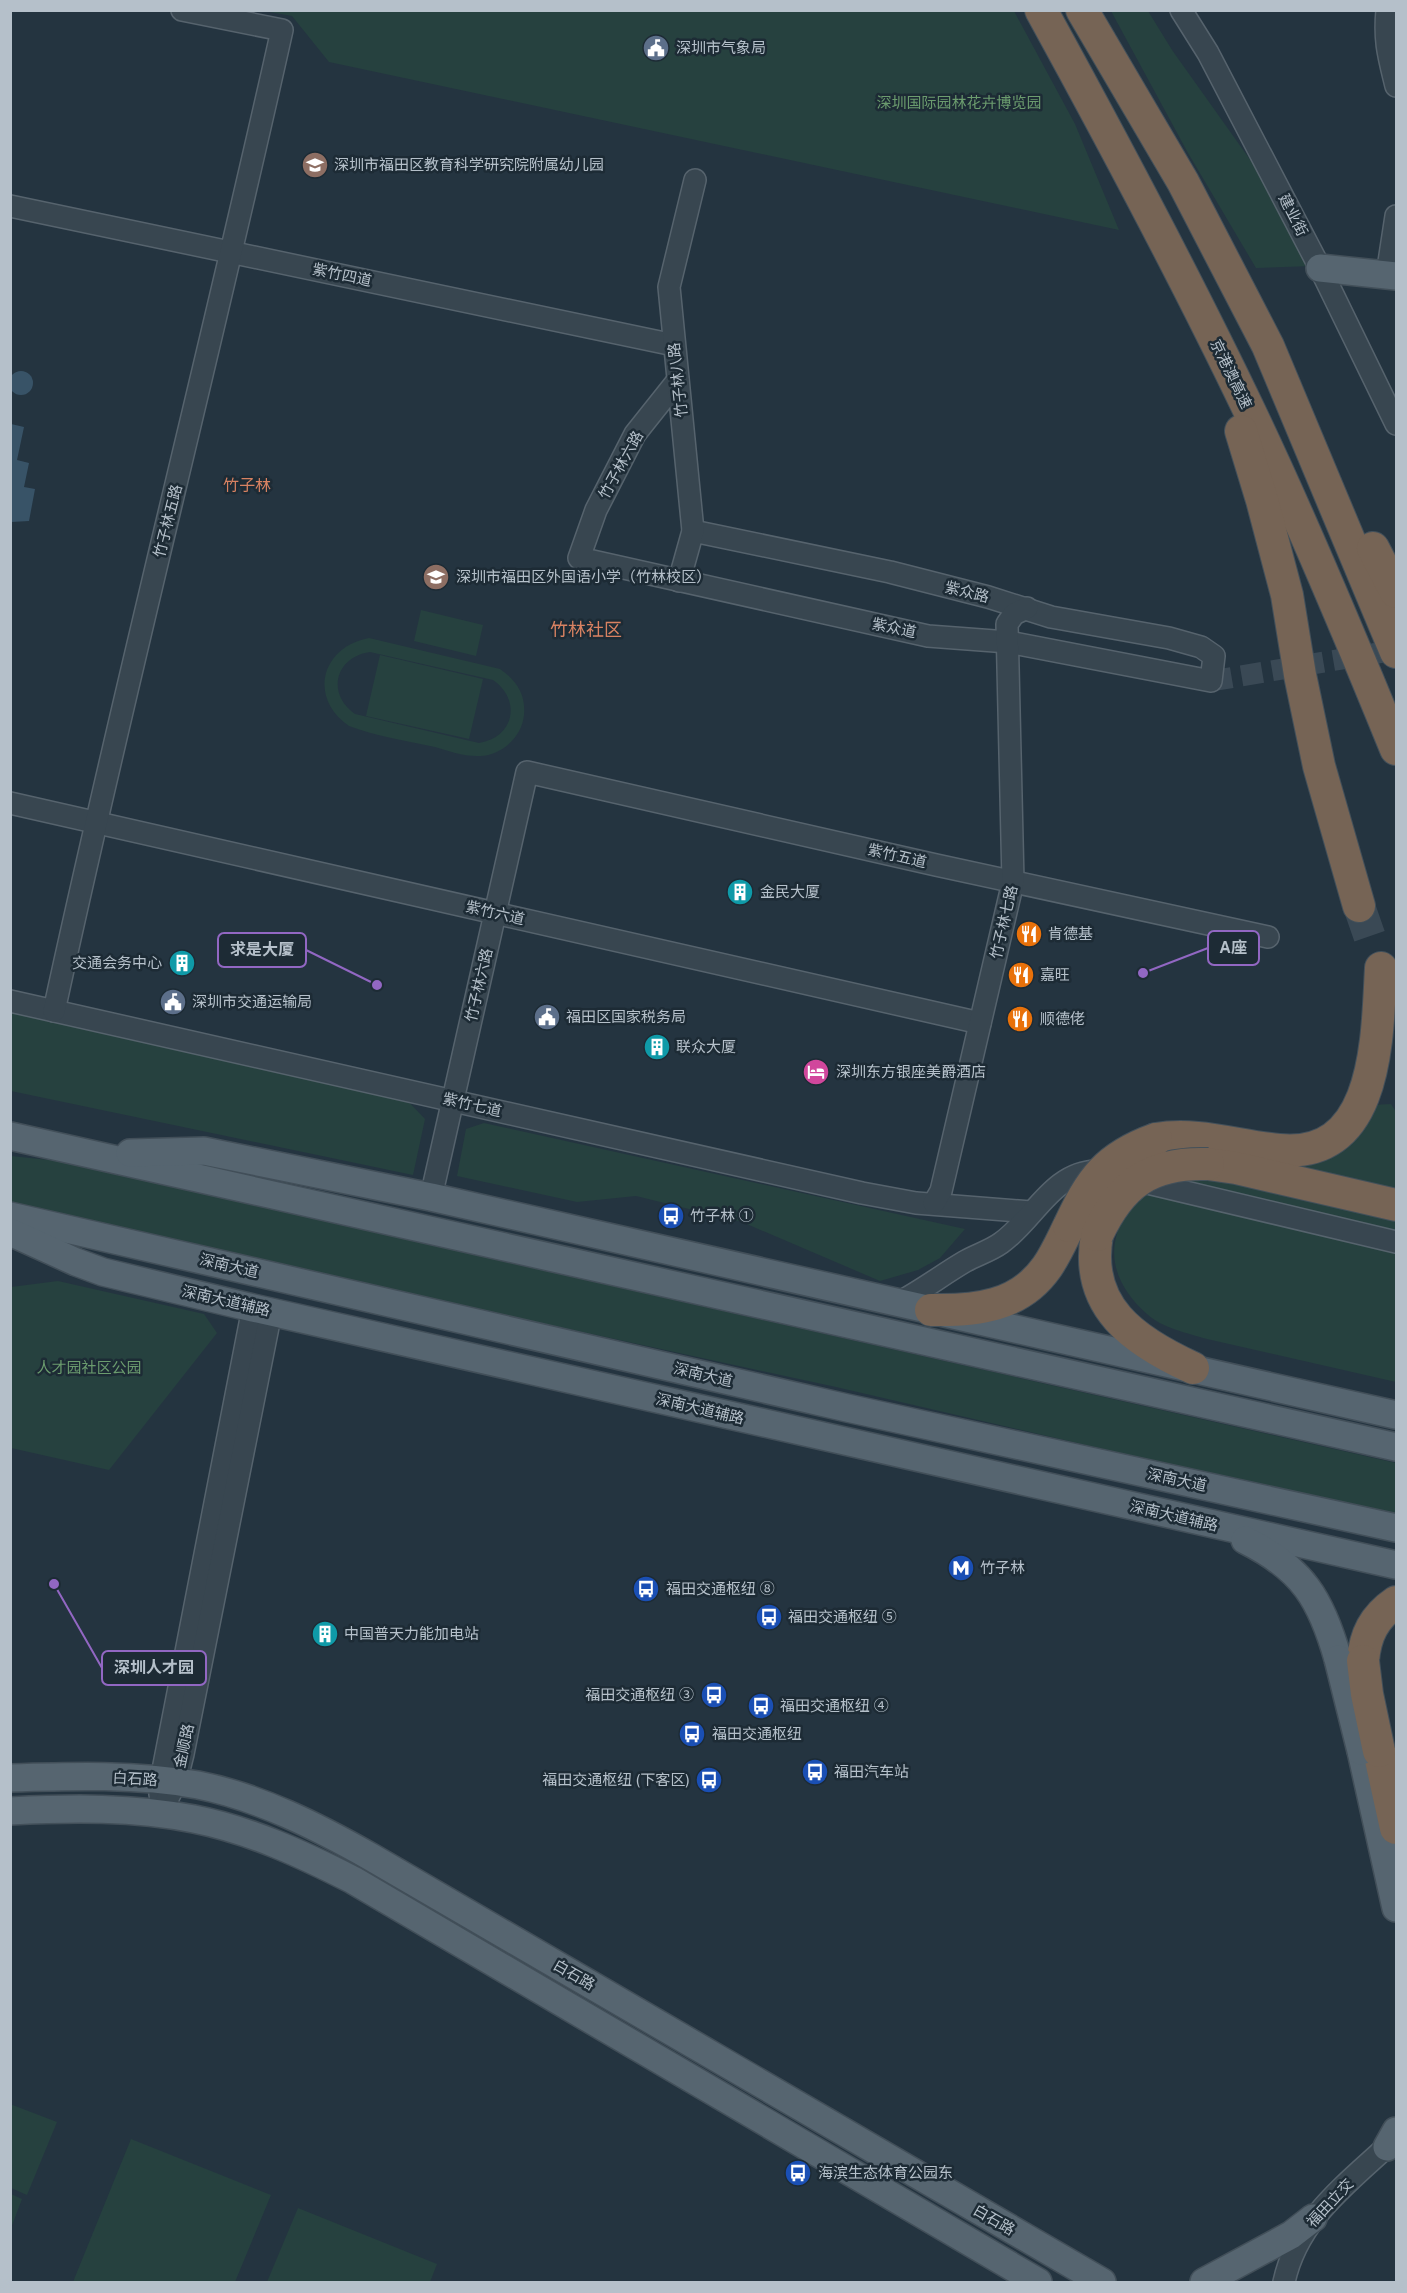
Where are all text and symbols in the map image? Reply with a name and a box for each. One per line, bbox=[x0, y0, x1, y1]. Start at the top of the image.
public building icon: 深圳市气象局 bbox=[641, 33, 671, 63]
place label: 深圳市气象局 bbox=[676, 39, 766, 56]
park label: 深圳国际园林花卉博览园 bbox=[876, 94, 1042, 111]
school or university icon: 深圳市福田区教育科学研究院附属幼儿园 bbox=[300, 150, 330, 180]
place label: 深圳市福田区教育科学研究院附属幼儿园 bbox=[334, 156, 604, 173]
street label: 建业街 bbox=[1276, 191, 1311, 239]
street label: 紫竹四道 bbox=[311, 260, 373, 289]
street label: 京港澳高速 bbox=[1207, 336, 1256, 411]
street label: 竹子林八路 bbox=[665, 342, 690, 418]
street label: 竹子林六路 bbox=[595, 428, 646, 502]
district label: 竹子林 bbox=[223, 476, 271, 495]
street label: 竹子林五路 bbox=[150, 482, 185, 559]
school or university icon: 深圳市福田区外国语小学（竹林校区） bbox=[421, 562, 451, 592]
place label: 深圳市福田区外国语小学（竹林校区） bbox=[456, 568, 711, 585]
street label: 紫众路 bbox=[943, 578, 991, 605]
street label: 紫众道 bbox=[870, 615, 918, 641]
district label: 竹林社区 bbox=[550, 619, 622, 640]
street label: 紫竹五道 bbox=[866, 840, 928, 871]
building icon: 金民大厦 bbox=[725, 877, 755, 907]
place label: 金民大厦 bbox=[760, 883, 820, 900]
street label: 竹子林七路 bbox=[987, 883, 1020, 960]
street label: 紫竹六道 bbox=[464, 897, 526, 928]
restaurant icon: 肯德基 bbox=[1014, 919, 1044, 949]
place label: 肯德基 bbox=[1048, 925, 1093, 942]
callout: A座 bbox=[1208, 931, 1259, 965]
callout: 求是大厦 bbox=[218, 933, 306, 967]
text: A座 bbox=[1219, 938, 1247, 957]
text: 求是大厦 bbox=[230, 940, 294, 959]
street label: 竹子林六路 bbox=[462, 946, 495, 1023]
building icon: 交通会务中心 bbox=[167, 948, 197, 978]
place label: 交通会务中心 bbox=[72, 954, 162, 971]
restaurant icon: 嘉旺 bbox=[1006, 960, 1036, 990]
place label: 嘉旺 bbox=[1040, 966, 1070, 983]
public building icon: 深圳市交通运输局 bbox=[158, 987, 188, 1017]
place label: 深圳市交通运输局 bbox=[192, 993, 312, 1010]
public building icon: 福田区国家税务局 bbox=[532, 1002, 562, 1032]
restaurant icon: 顺德佬 bbox=[1005, 1004, 1035, 1034]
place label: 福田区国家税务局 bbox=[566, 1008, 686, 1025]
place label: 顺德佬 bbox=[1040, 1010, 1085, 1027]
building icon: 联众大厦 bbox=[642, 1032, 672, 1062]
place label: 联众大厦 bbox=[676, 1038, 736, 1055]
hotel icon: 深圳东方银座美爵酒店 bbox=[801, 1057, 831, 1087]
place label: 深圳东方银座美爵酒店 bbox=[836, 1063, 986, 1080]
street label: 紫竹七道 bbox=[441, 1089, 503, 1120]
bus stop icon: 竹子林 ① bbox=[656, 1201, 686, 1231]
place label: 竹子林 ① bbox=[690, 1207, 754, 1224]
street label: 深南大道 bbox=[198, 1250, 260, 1281]
street label: 深南大道辅路 bbox=[180, 1282, 272, 1319]
park label: 人才园社区公园 bbox=[36, 1359, 142, 1376]
street label: 深南大道 bbox=[672, 1359, 734, 1390]
street label: 深南大道辅路 bbox=[654, 1390, 746, 1427]
street label: 深南大道 bbox=[1146, 1465, 1208, 1494]
street label: 深南大道辅路 bbox=[1128, 1497, 1220, 1534]
metro station icon: 竹子林 bbox=[946, 1553, 976, 1583]
place label: 竹子林 bbox=[980, 1559, 1025, 1576]
bus stop icon: 福田交通枢纽 ⑧ bbox=[631, 1574, 661, 1604]
place label: 福田交通枢纽 ⑧ bbox=[666, 1580, 775, 1597]
bus stop icon: 福田交通枢纽 ⑤ bbox=[754, 1602, 784, 1632]
place label: 福田交通枢纽 ⑤ bbox=[788, 1608, 897, 1625]
building icon: 中国普天力能加电站 bbox=[310, 1619, 340, 1649]
place label: 中国普天力能加电站 bbox=[344, 1625, 479, 1642]
callout: 深圳人才园 bbox=[102, 1651, 206, 1685]
text: 深圳人才园 bbox=[114, 1658, 194, 1677]
bus stop icon: 福田交通枢纽 ③ bbox=[699, 1680, 729, 1710]
place label: 福田交通枢纽 ③ bbox=[585, 1686, 694, 1703]
bus stop icon: 福田交通枢纽 ④ bbox=[746, 1691, 776, 1721]
place label: 福田交通枢纽 ④ bbox=[780, 1697, 889, 1714]
bus stop icon: 福田交通枢纽 bbox=[677, 1719, 707, 1749]
street label: 金顺路 bbox=[171, 1722, 197, 1770]
place label: 福田交通枢纽 bbox=[712, 1725, 802, 1742]
bus stop icon: 福田汽车站 bbox=[800, 1757, 830, 1787]
place label: 福田汽车站 bbox=[834, 1763, 909, 1780]
bus stop icon: 福田交通枢纽 (下客区) bbox=[694, 1765, 724, 1795]
street label: 白石路 bbox=[112, 1769, 158, 1788]
place label: 福田交通枢纽 (下客区) bbox=[542, 1771, 690, 1788]
street label: 白石路 bbox=[551, 1956, 598, 1993]
bus stop icon: 海滨生态体育公园东 bbox=[783, 2158, 813, 2188]
place label: 海滨生态体育公园东 bbox=[818, 2164, 953, 2181]
street label: 福田立交 bbox=[1303, 2175, 1356, 2230]
street label: 白石路 bbox=[971, 2201, 1018, 2238]

